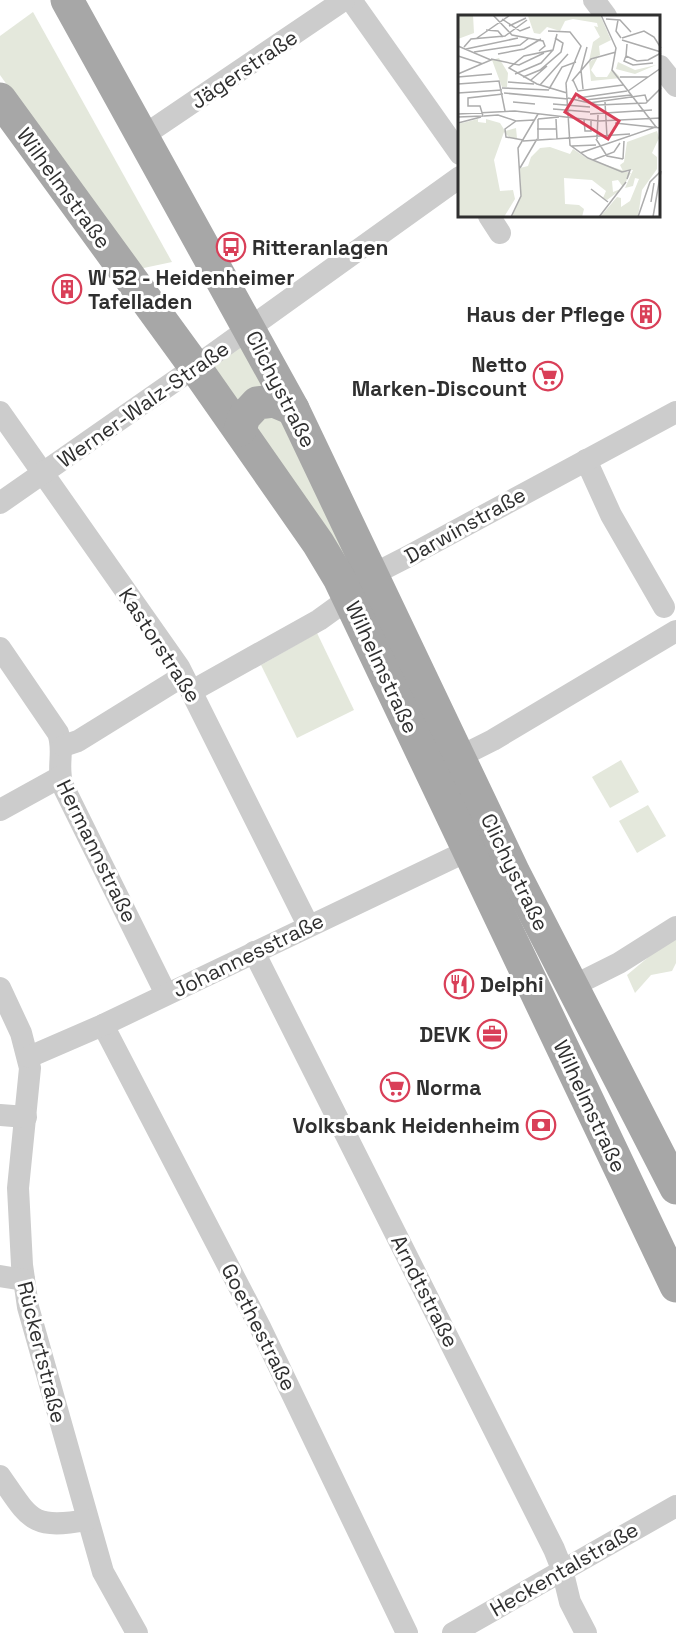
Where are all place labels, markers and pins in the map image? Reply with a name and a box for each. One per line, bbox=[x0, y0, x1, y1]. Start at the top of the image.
bus stop icon: Ritteranlagen bbox=[215, 231, 247, 263]
place label: Ritteranlagen bbox=[252, 234, 389, 261]
place label: W 52 - Heidenheimer Tafelladen bbox=[88, 264, 295, 315]
building icon: W 52 - Heidenheimer Tafelladen bbox=[51, 273, 83, 305]
building icon: Haus der Pflege bbox=[630, 298, 662, 330]
place label: Haus der Pflege bbox=[466, 301, 625, 328]
place label: Netto Marken-Discount bbox=[352, 351, 527, 402]
supermarket icon: Netto Marken-Discount bbox=[532, 360, 564, 392]
restaurant icon: Delphi bbox=[443, 968, 475, 1000]
place label: Delphi bbox=[480, 971, 544, 998]
office icon: DEVK bbox=[476, 1018, 508, 1050]
place label: DEVK bbox=[419, 1021, 472, 1048]
supermarket icon: Norma bbox=[379, 1071, 411, 1103]
place label: Norma bbox=[416, 1074, 481, 1101]
bank icon: Volksbank Heidenheim bbox=[525, 1109, 557, 1141]
place label: Volksbank Heidenheim bbox=[293, 1112, 520, 1139]

